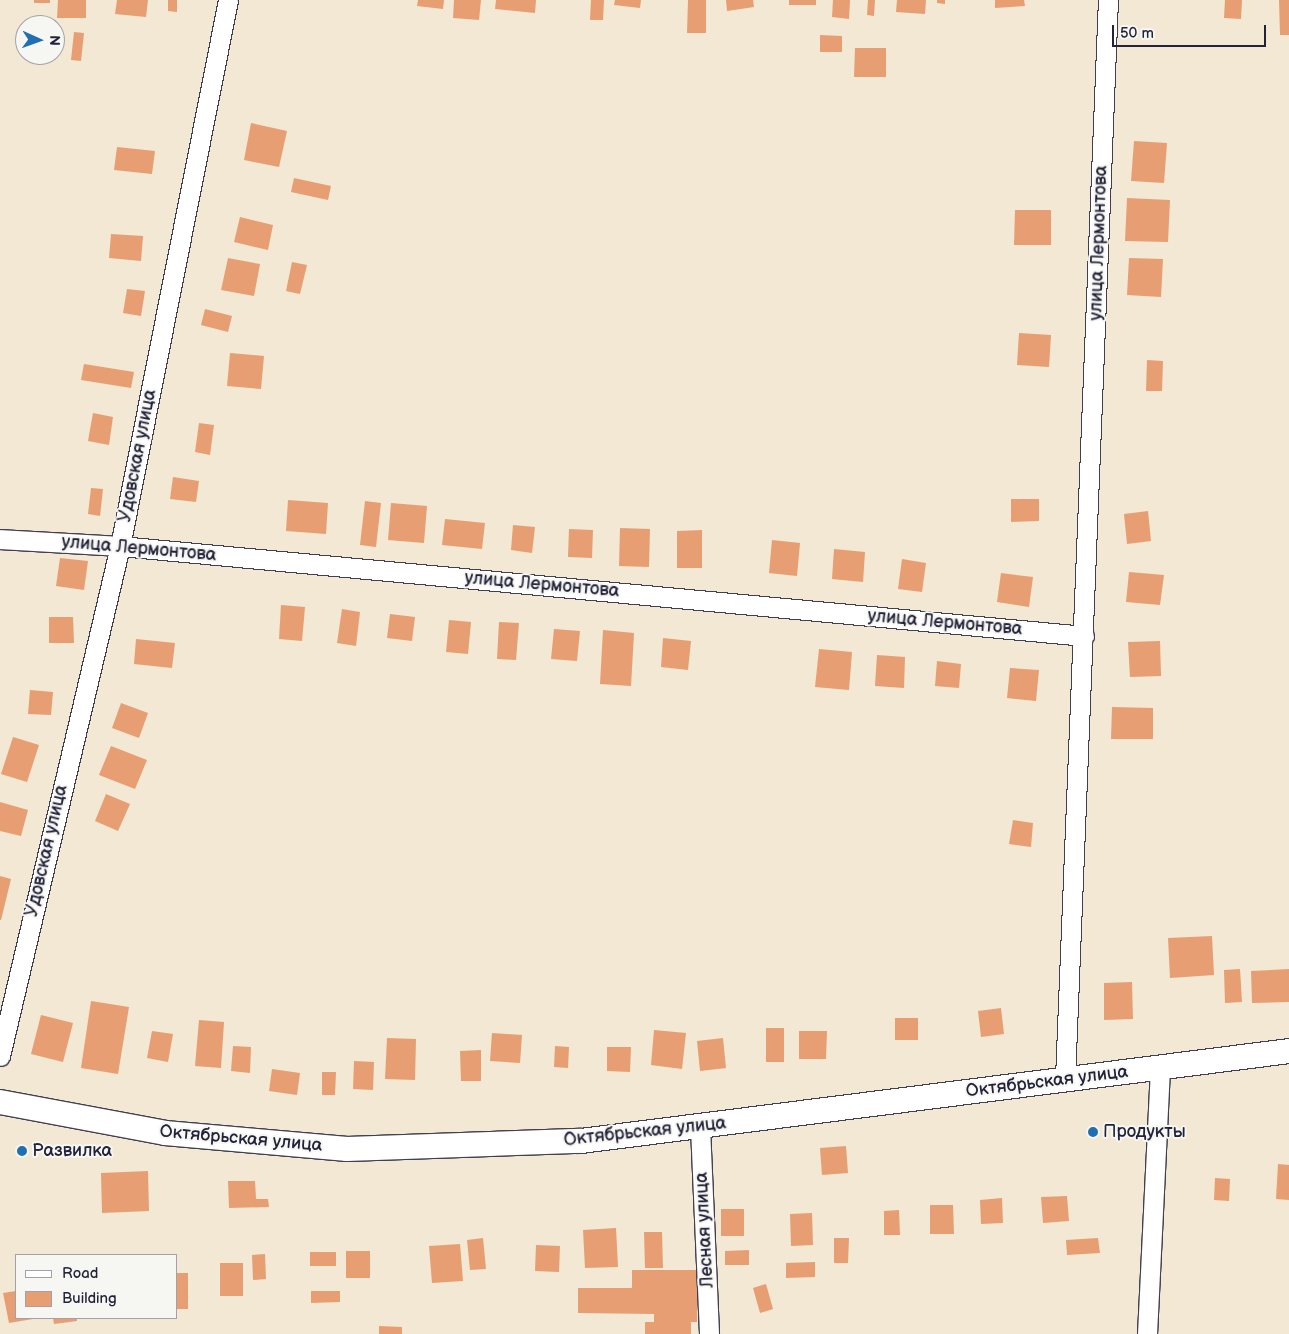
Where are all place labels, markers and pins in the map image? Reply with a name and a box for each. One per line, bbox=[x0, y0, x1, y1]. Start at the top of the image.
place label: Продукты bbox=[1103, 1121, 1186, 1143]
marker: Продукты bbox=[1087, 1126, 1099, 1138]
place label: Развилка bbox=[32, 1140, 112, 1162]
marker: Развилка bbox=[16, 1145, 28, 1157]

